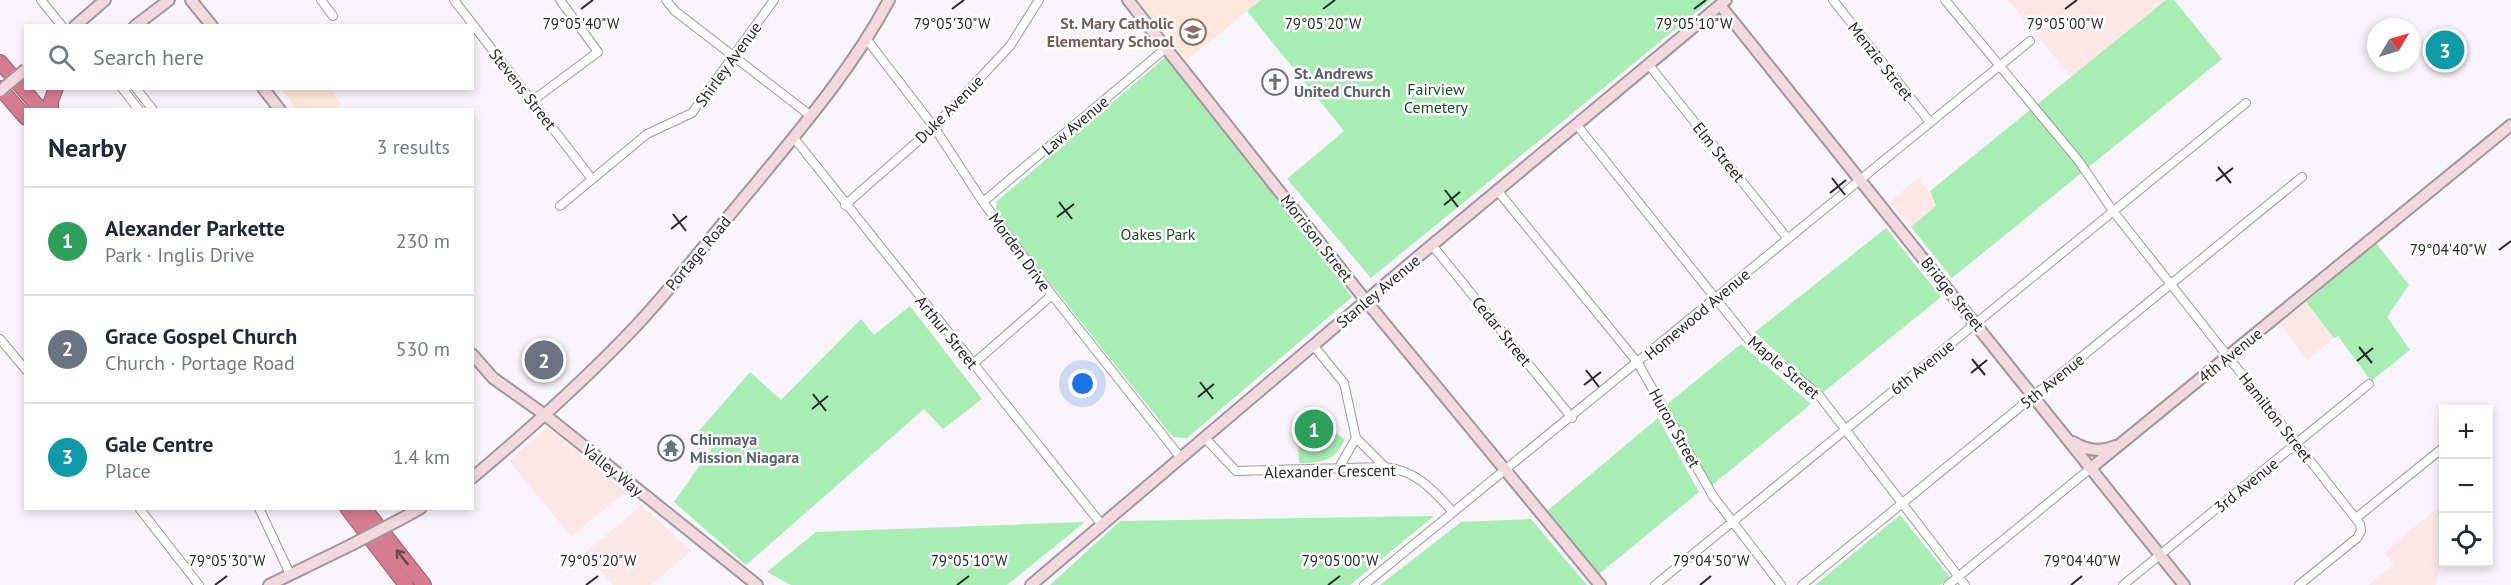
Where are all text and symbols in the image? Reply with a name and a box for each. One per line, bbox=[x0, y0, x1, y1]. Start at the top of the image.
place label: St. Mary Catholic Elementary School bbox=[1047, 13, 1174, 51]
text: 79°05'40"W bbox=[543, 14, 620, 33]
text: 79°05'30"W bbox=[914, 14, 991, 33]
text: 79°05'20"W bbox=[1285, 14, 1362, 33]
text: 79°05'10"W bbox=[1656, 14, 1733, 33]
text: 79°05'00"W bbox=[2027, 14, 2104, 33]
school or university icon: St. Mary Catholic Elementary School bbox=[1178, 17, 1208, 47]
street label: Shirley Avenue bbox=[691, 18, 765, 110]
street label: Menzie Street bbox=[1844, 18, 1918, 105]
north arrow bbox=[2367, 18, 2421, 72]
search box bbox=[24, 24, 474, 90]
pin: 3 bbox=[2426, 28, 2464, 72]
icon: search bbox=[45, 41, 78, 74]
text: Search here bbox=[93, 43, 204, 71]
street label: Stevens Street bbox=[485, 44, 561, 134]
place label: St. Andrews United Church bbox=[1294, 63, 1391, 101]
church icon: St. Andrews United Church bbox=[1260, 67, 1290, 97]
street label: Duke Avenue bbox=[911, 71, 987, 147]
park label: Fairview Cemetery bbox=[1404, 79, 1469, 117]
street label: Law Avenue bbox=[1038, 91, 1112, 159]
street label: Elm Street bbox=[1689, 118, 1750, 186]
text: Nearby bbox=[48, 131, 126, 164]
text: 3 results bbox=[377, 134, 450, 160]
street label: Morrison Street bbox=[1277, 190, 1358, 286]
street label: Morden Drive bbox=[985, 209, 1055, 295]
street label: Portage Road bbox=[661, 212, 735, 294]
text: Alexander Parkette bbox=[105, 214, 285, 242]
park label: Oakes Park bbox=[1121, 224, 1196, 244]
text: 1 bbox=[62, 228, 73, 254]
text: 230 m bbox=[396, 228, 450, 254]
text: 79°04'40"W bbox=[2410, 240, 2487, 259]
text: Park · Inglis Drive bbox=[105, 242, 254, 268]
street label: Stanley Avenue bbox=[1332, 250, 1424, 332]
street label: Bridge Street bbox=[1917, 253, 1989, 336]
street label: Homewood Avenue bbox=[1640, 264, 1754, 364]
street label: Arthur Street bbox=[911, 291, 983, 373]
street label: Cedar Street bbox=[1468, 292, 1537, 370]
text: Grace Gospel Church bbox=[105, 322, 297, 350]
street label: 4th Avenue bbox=[2194, 323, 2266, 387]
street label: Maple Street bbox=[1744, 331, 1824, 403]
street label: 6th Avenue bbox=[1886, 335, 1958, 399]
text: 2 bbox=[62, 336, 73, 362]
text: 530 m bbox=[396, 336, 450, 362]
pin: 2 bbox=[524, 338, 564, 382]
street label: 5th Avenue bbox=[2016, 349, 2088, 413]
text: Church · Portage Road bbox=[105, 350, 295, 376]
street label: Hamilton Street bbox=[2235, 368, 2318, 466]
your location bbox=[1068, 369, 1097, 398]
street label: Huron Street bbox=[1645, 385, 1705, 472]
map controls bbox=[2439, 405, 2493, 567]
button: + bbox=[2439, 405, 2493, 459]
pin: 1 bbox=[1294, 406, 1334, 452]
place label: Chinmaya Mission Niagara bbox=[690, 429, 799, 467]
text: Gale Centre bbox=[105, 430, 213, 458]
temple icon: Chinmaya Mission Niagara bbox=[656, 433, 686, 463]
street label: Valley Way bbox=[578, 439, 648, 501]
text: 3 bbox=[62, 444, 73, 470]
text: 1.4 km bbox=[393, 444, 450, 470]
street label: 3rd Avenue bbox=[2210, 453, 2282, 517]
text: Place bbox=[105, 458, 151, 484]
button: − bbox=[2439, 459, 2493, 513]
street label: Alexander Crescent bbox=[1264, 460, 1396, 482]
button: locate bbox=[2439, 513, 2493, 567]
one-way arrow bbox=[396, 550, 409, 566]
text: 79°05'30"W bbox=[189, 551, 266, 570]
text: 79°05'20"W bbox=[560, 551, 637, 570]
text: 79°05'10"W bbox=[931, 551, 1008, 570]
text: 79°05'00"W bbox=[1302, 551, 1379, 570]
text: 79°04'50"W bbox=[1673, 551, 1750, 570]
text: 79°04'40"W bbox=[2044, 551, 2121, 570]

